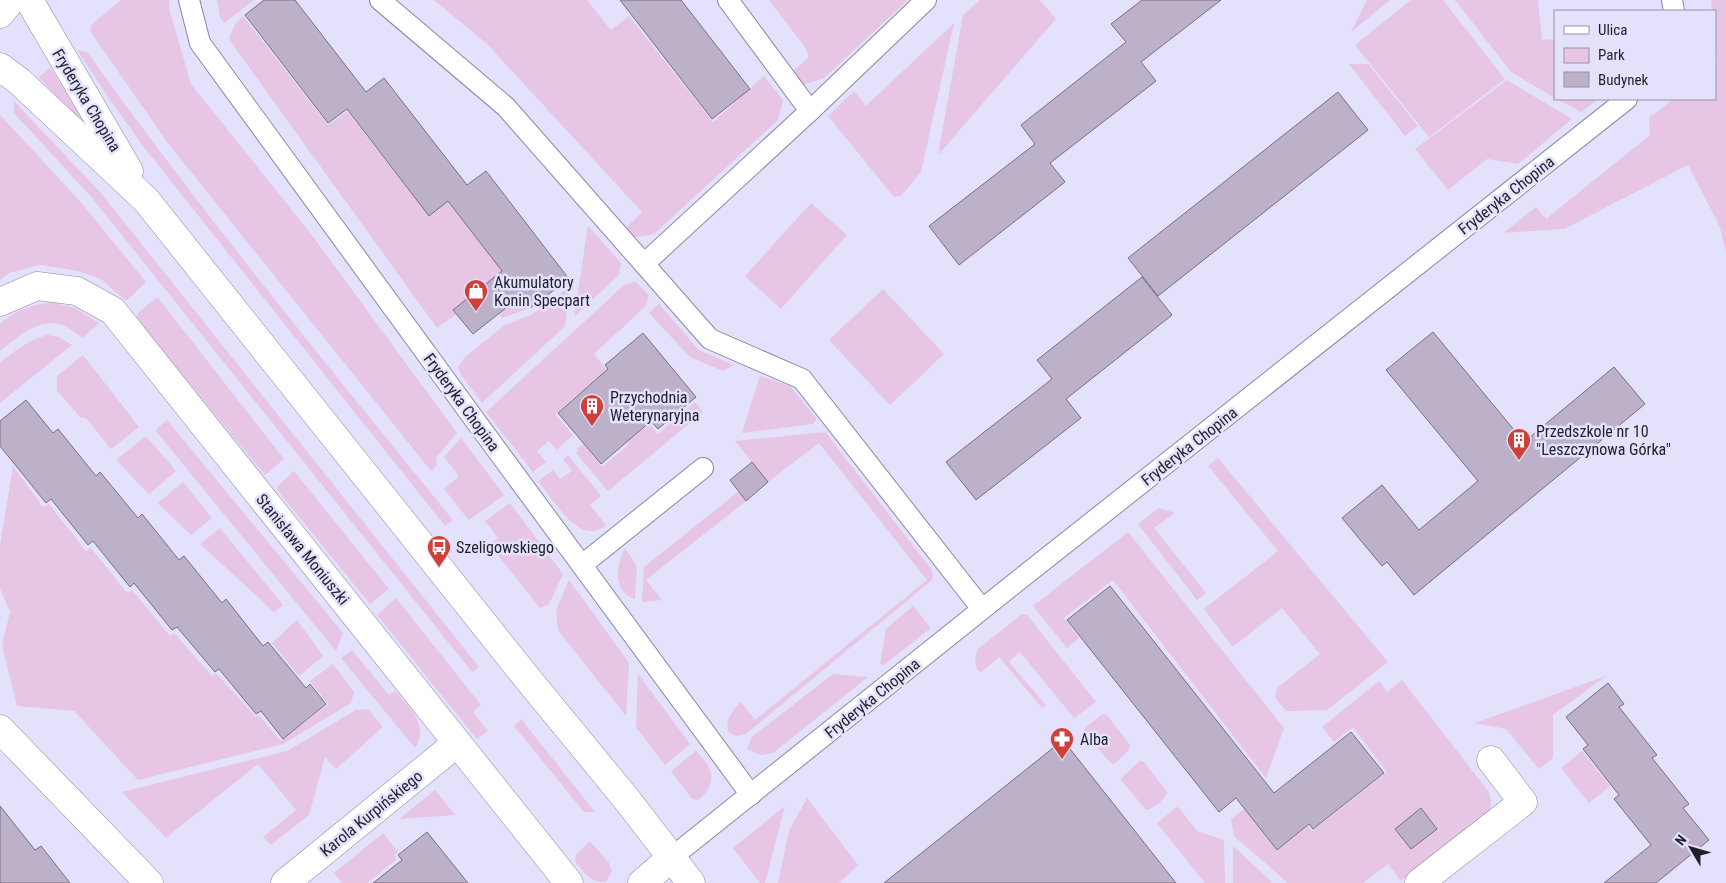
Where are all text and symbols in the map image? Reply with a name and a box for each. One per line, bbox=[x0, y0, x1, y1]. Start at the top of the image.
legend bbox=[1554, 10, 1716, 100]
text: Ulica bbox=[1598, 21, 1627, 39]
street label: Fryderyka Chopina bbox=[48, 45, 125, 155]
text: Park bbox=[1598, 46, 1625, 64]
text: Budynek bbox=[1598, 71, 1648, 89]
street label: Fryderyka Chopina bbox=[1455, 152, 1558, 239]
place label: Akumulatory Konin Specpart bbox=[494, 273, 590, 310]
shop icon: Akumulatory Konin Specpart bbox=[463, 278, 489, 312]
street label: Fryderyka Chopina bbox=[420, 350, 504, 455]
place label: Przychodnia Weterynaryjna bbox=[610, 388, 699, 425]
building icon: Przychodnia Weterynaryjna bbox=[579, 393, 605, 427]
street label: Fryderyka Chopina bbox=[1138, 403, 1241, 490]
place label: Przedszkole nr 10 "Leszczynowa Górka" bbox=[1536, 422, 1671, 459]
building icon: Przedszkole nr 10 "Leszczynowa Górka" bbox=[1506, 427, 1532, 461]
street label: Stanisława Moniuszki bbox=[252, 490, 353, 609]
bus stop icon: Szeligowskiego bbox=[426, 534, 452, 568]
place label: Szeligowskiego bbox=[456, 538, 554, 557]
street label: Fryderyka Chopina bbox=[821, 654, 924, 742]
pharmacy icon: Alba bbox=[1049, 726, 1075, 760]
place label: Alba bbox=[1080, 730, 1108, 749]
street label: Karola Kurpińskiego bbox=[316, 766, 426, 860]
north arrow bbox=[1666, 823, 1716, 873]
text: N bbox=[1672, 832, 1690, 848]

